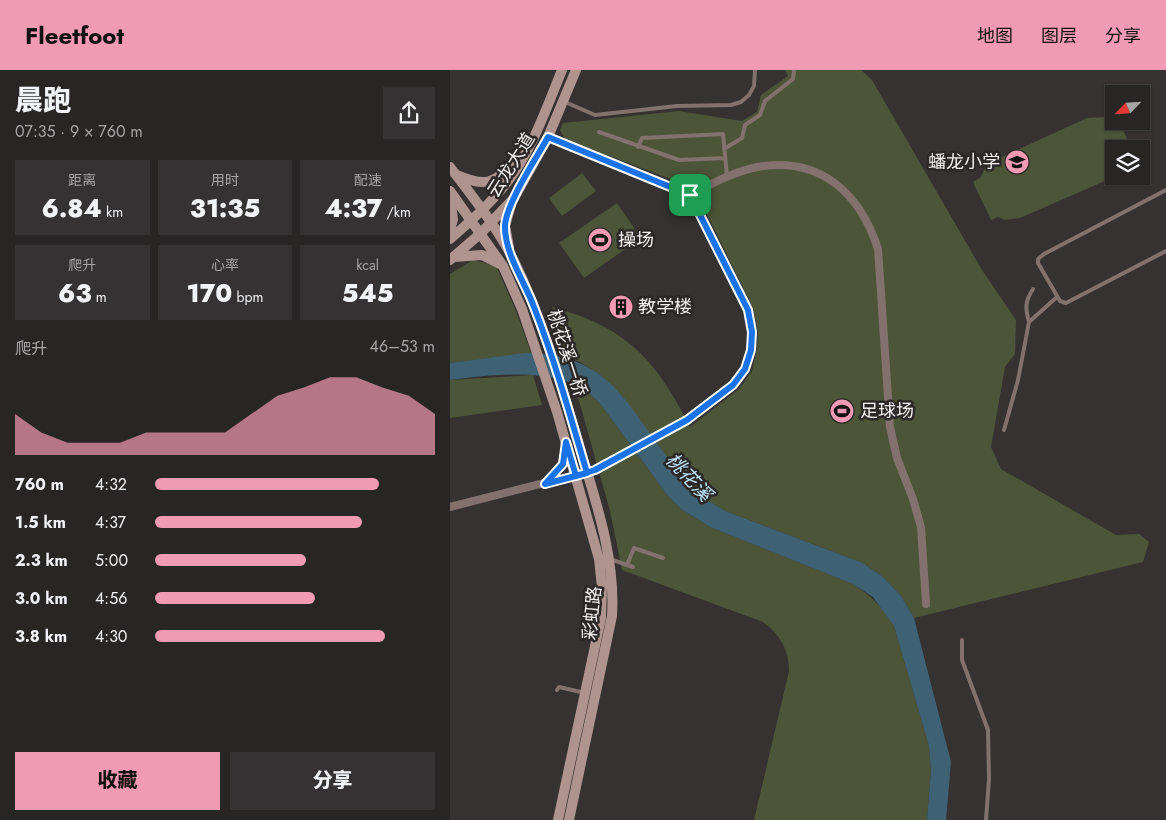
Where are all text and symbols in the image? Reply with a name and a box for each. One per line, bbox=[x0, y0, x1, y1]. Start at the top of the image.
text: Fleetfoot bbox=[25, 18, 124, 53]
text: 地图 bbox=[977, 23, 1013, 49]
text: 图层 bbox=[1041, 23, 1077, 49]
text: 分享 bbox=[1105, 23, 1141, 49]
text: 晨跑 bbox=[15, 80, 71, 121]
north arrow bbox=[1105, 85, 1150, 130]
map controls bbox=[1105, 85, 1150, 185]
button: share bbox=[383, 87, 435, 139]
text: 07:35 · 9 × 760 m bbox=[15, 120, 143, 143]
street label: 云龙大道 bbox=[481, 128, 541, 202]
button: layers bbox=[1105, 140, 1150, 185]
place label: 蟠龙小学 bbox=[928, 149, 1000, 175]
school or university icon: 蟠龙小学 bbox=[1004, 149, 1030, 175]
text: 距离 bbox=[68, 170, 96, 190]
text: 用时 bbox=[211, 170, 239, 190]
text: 配速 bbox=[354, 170, 382, 190]
pin bbox=[669, 174, 711, 216]
icon: arrive bbox=[676, 181, 704, 209]
text: 6.84 bbox=[42, 190, 102, 226]
text: 31:35 bbox=[190, 190, 260, 226]
text: 4:37 bbox=[324, 190, 382, 226]
text: km bbox=[102, 202, 123, 222]
text: /km bbox=[382, 202, 411, 222]
sports icon: 操场 bbox=[587, 227, 613, 253]
place label: 操场 bbox=[618, 227, 654, 253]
text: 爬升 bbox=[68, 255, 96, 275]
text: 心率 bbox=[211, 255, 239, 275]
text: kcal bbox=[356, 255, 379, 275]
text: 63 bbox=[58, 275, 92, 311]
text: 170 bbox=[187, 275, 232, 311]
text: 545 bbox=[342, 275, 394, 311]
text: m bbox=[92, 287, 107, 307]
text: bpm bbox=[232, 287, 263, 307]
building icon: 教学楼 bbox=[608, 294, 634, 320]
place label: 教学楼 bbox=[638, 294, 692, 320]
street label: 桃花溪一桥 bbox=[541, 306, 593, 400]
text: 46–53 m bbox=[370, 335, 435, 358]
text: 爬升 bbox=[15, 337, 47, 360]
sports icon: 足球场 bbox=[829, 398, 855, 424]
place label: 足球场 bbox=[860, 398, 914, 424]
water label: 桃花溪 bbox=[660, 447, 720, 509]
text: 760 m bbox=[15, 473, 64, 496]
text: 4:32 bbox=[95, 473, 127, 496]
text: 1.5 km bbox=[15, 511, 66, 534]
text: 4:37 bbox=[95, 511, 126, 534]
text: 2.3 km bbox=[15, 549, 68, 572]
text: 5:00 bbox=[95, 549, 128, 572]
street label: 彩虹路 bbox=[576, 585, 608, 641]
text: 3.0 km bbox=[15, 587, 68, 610]
text: 4:56 bbox=[95, 587, 127, 610]
text: 3.8 km bbox=[15, 625, 67, 648]
text: 4:30 bbox=[95, 625, 127, 648]
button: 收藏 bbox=[15, 752, 220, 810]
button: 分享 bbox=[230, 752, 435, 810]

